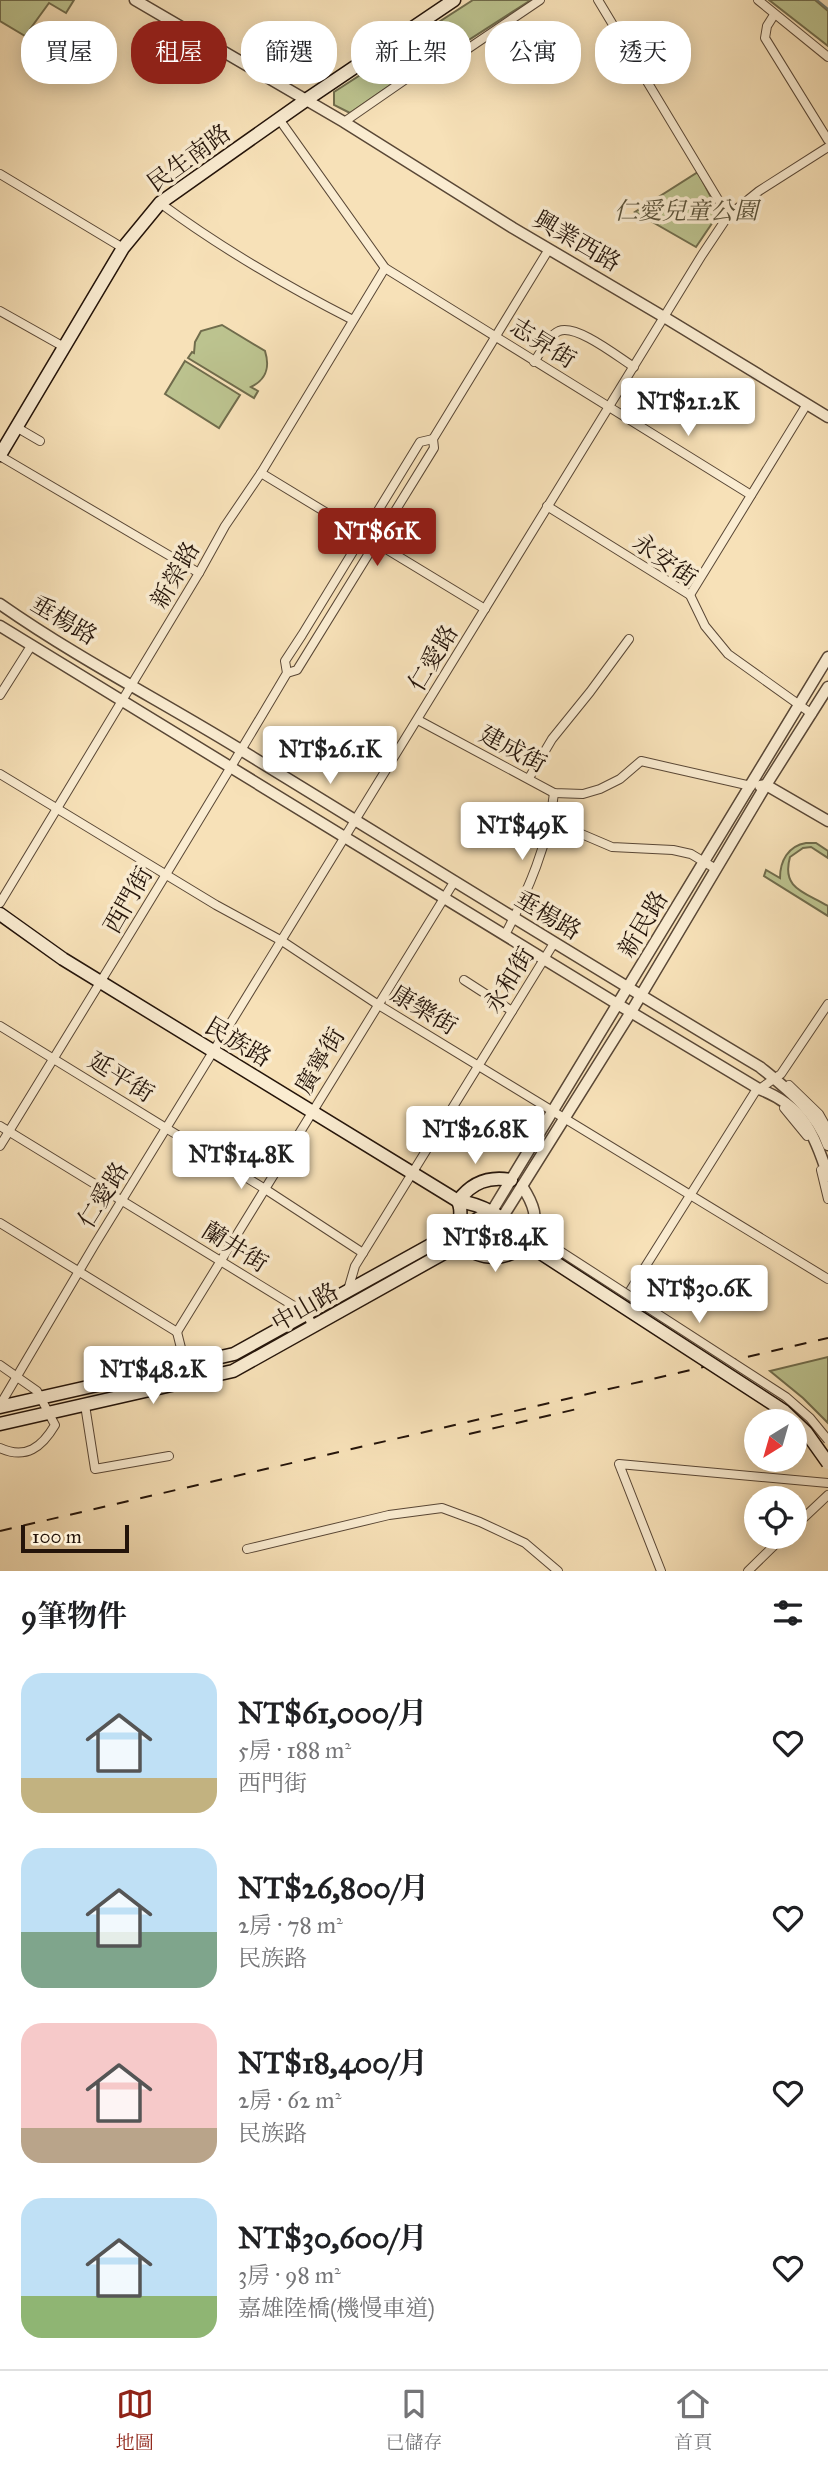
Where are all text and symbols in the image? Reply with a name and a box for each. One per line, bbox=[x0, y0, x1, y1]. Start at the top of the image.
chip: 買屋 bbox=[21, 21, 117, 84]
chip: 租屋 bbox=[131, 21, 227, 84]
chip: 篩選 bbox=[241, 21, 337, 84]
chip: 新上架 bbox=[351, 21, 471, 84]
chip: 公寓 bbox=[485, 21, 581, 84]
chip: 透天 bbox=[595, 21, 691, 84]
street label: 民生南路 bbox=[141, 118, 237, 198]
park label: 仁愛兒童公園 bbox=[614, 196, 762, 226]
street label: 興業西路 bbox=[528, 204, 626, 278]
street label: 志昇街 bbox=[505, 311, 581, 375]
pin: NT$21.2K bbox=[616, 378, 760, 438]
text: NT$21.2K bbox=[637, 387, 739, 415]
pin: NT$61K bbox=[320, 508, 434, 568]
text: NT$61K bbox=[334, 517, 420, 545]
street label: 永安街 bbox=[627, 527, 703, 593]
street label: 新榮路 bbox=[144, 536, 206, 614]
street label: 垂楊路 bbox=[25, 589, 103, 651]
street label: 仁愛路 bbox=[402, 619, 464, 697]
street label: 建成街 bbox=[474, 719, 552, 779]
pin: NT$26.1K bbox=[258, 726, 402, 786]
text: NT$26.1K bbox=[279, 735, 381, 763]
pin: NT$49K bbox=[465, 802, 579, 862]
text: NT$49K bbox=[477, 811, 567, 839]
street label: 西門街 bbox=[97, 861, 159, 939]
street label: 垂楊路 bbox=[509, 884, 587, 946]
street label: 新民路 bbox=[612, 885, 674, 963]
street label: 永和街 bbox=[477, 942, 541, 1018]
street label: 康樂街 bbox=[385, 979, 463, 1041]
street label: 民族路 bbox=[199, 1011, 277, 1073]
street label: 廣寧街 bbox=[289, 1022, 351, 1100]
street label: 延平街 bbox=[83, 1045, 159, 1109]
pin: NT$26.8K bbox=[403, 1106, 547, 1166]
text: NT$26.8K bbox=[422, 1115, 528, 1143]
pin: NT$14.8K bbox=[169, 1132, 313, 1191]
text: NT$14.8K bbox=[189, 1140, 293, 1168]
street label: 仁愛路 bbox=[71, 1157, 135, 1233]
pin: NT$18.4K bbox=[423, 1214, 567, 1274]
street label: 蘭井街 bbox=[197, 1215, 273, 1279]
text: NT$18.4K bbox=[443, 1223, 547, 1251]
pin: NT$30.6K bbox=[627, 1266, 771, 1325]
text: NT$30.6K bbox=[647, 1274, 751, 1302]
street label: 中山路 bbox=[266, 1276, 344, 1338]
pin: NT$48.2K bbox=[81, 1346, 225, 1406]
text: NT$48.2K bbox=[100, 1355, 206, 1383]
north arrow bbox=[744, 1409, 807, 1472]
map controls bbox=[744, 1409, 807, 1549]
button: locate bbox=[744, 1486, 807, 1549]
scale bar bbox=[21, 1522, 130, 1554]
text: 100 m bbox=[32, 1525, 82, 1548]
icon: filters bbox=[769, 1594, 807, 1632]
text: 9筆物件 bbox=[21, 1598, 127, 1634]
text: NT$61,000/月 bbox=[238, 1695, 427, 1731]
icon: home bbox=[77, 1701, 161, 1785]
icon: heart bbox=[769, 1724, 807, 1762]
text: 5房 · 188 m² bbox=[238, 1736, 351, 1764]
text: 西門街 bbox=[238, 1769, 307, 1797]
text: NT$26,800/月 bbox=[238, 1870, 429, 1906]
icon: home bbox=[77, 1876, 161, 1960]
icon: heart bbox=[769, 1899, 807, 1937]
text: 2房 · 78 m² bbox=[238, 1911, 343, 1939]
text: 民族路 bbox=[238, 1944, 307, 1972]
text: NT$18,400/月 bbox=[238, 2045, 428, 2081]
icon: home bbox=[77, 2051, 161, 2135]
icon: heart bbox=[769, 2074, 807, 2112]
text: 2房 · 62 m² bbox=[238, 2086, 341, 2114]
text: 民族路 bbox=[238, 2119, 307, 2147]
text: NT$30,600/月 bbox=[238, 2220, 428, 2256]
icon: home bbox=[77, 2226, 161, 2310]
icon: heart bbox=[769, 2249, 807, 2287]
text: 3房 · 98 m² bbox=[238, 2261, 341, 2289]
text: 嘉雄陸橋(機慢車道) bbox=[238, 2294, 435, 2322]
tab: 地圖 bbox=[116, 2385, 154, 2454]
tab: 已儲存 bbox=[385, 2385, 442, 2454]
tab: 首頁 bbox=[674, 2385, 712, 2454]

